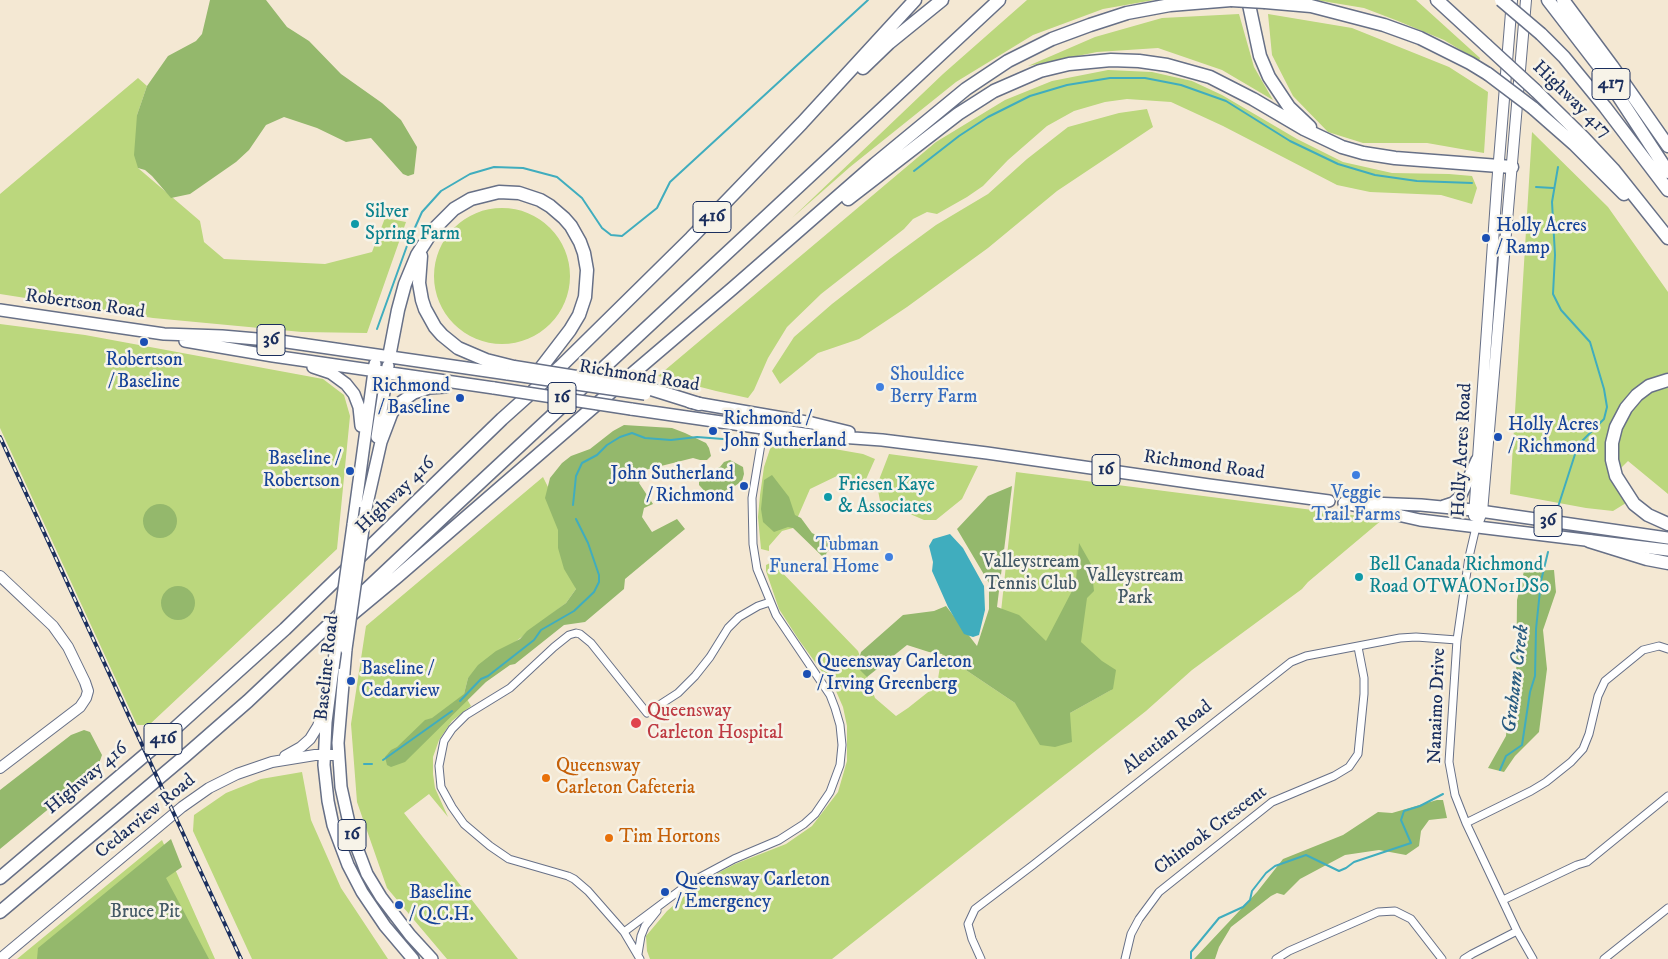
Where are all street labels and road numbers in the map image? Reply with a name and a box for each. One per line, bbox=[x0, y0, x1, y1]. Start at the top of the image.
street label: Highway 417 bbox=[1527, 57, 1615, 143]
road number: 417 bbox=[1592, 68, 1630, 100]
road number: 416 bbox=[693, 202, 731, 232]
street label: Robertson Road bbox=[24, 285, 146, 325]
road number: 36 bbox=[257, 324, 285, 356]
street label: Richmond Road bbox=[577, 356, 701, 398]
road number: 16 bbox=[548, 382, 576, 413]
street label: Holly Acres Road bbox=[1448, 382, 1478, 518]
street label: Richmond Road bbox=[1142, 446, 1266, 486]
street label: Highway 416 bbox=[352, 453, 440, 539]
road number: 16 bbox=[1092, 454, 1120, 486]
road number: 36 bbox=[1534, 506, 1562, 536]
street label: Baseline Road bbox=[311, 614, 345, 722]
street label: Nanaimo Drive bbox=[1425, 648, 1451, 764]
street label: Aleutian Road bbox=[1119, 696, 1217, 780]
road number: 416 bbox=[144, 724, 182, 754]
street label: Highway 416 bbox=[41, 738, 133, 820]
street label: Cedarview Road bbox=[91, 770, 201, 864]
street label: Chinook Crescent bbox=[1150, 781, 1272, 881]
road number: 16 bbox=[338, 820, 366, 850]

